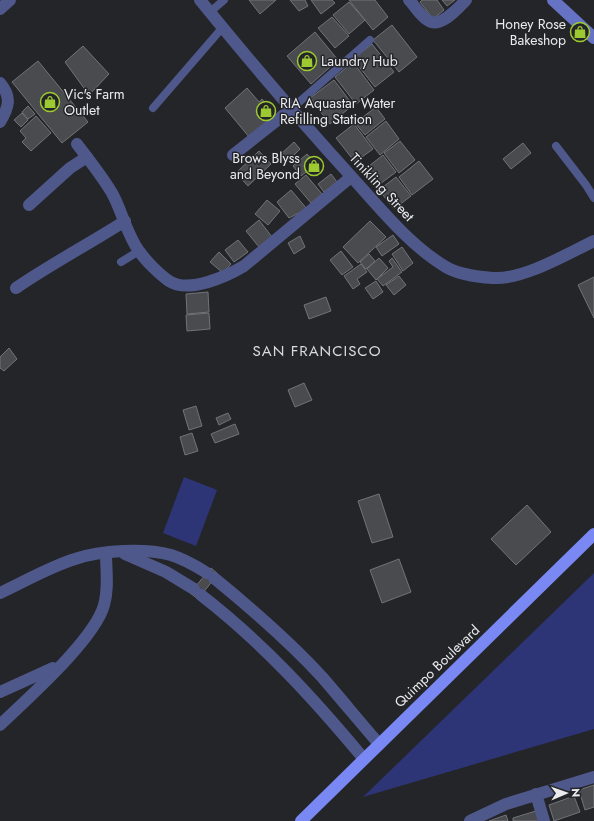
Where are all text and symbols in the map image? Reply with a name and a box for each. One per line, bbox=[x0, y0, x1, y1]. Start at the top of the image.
place label: Honey Rose Bakeshop bbox=[495, 14, 566, 50]
shop icon: Honey Rose Bakeshop bbox=[569, 21, 591, 43]
shop icon: Laundry Hub bbox=[296, 50, 318, 72]
place label: Laundry Hub bbox=[321, 51, 398, 71]
place label: Vic's Farm Outlet bbox=[64, 84, 125, 120]
shop icon: Vic's Farm Outlet bbox=[39, 91, 61, 113]
place label: RIA Aquastar Water Refilling Station bbox=[280, 93, 396, 129]
shop icon: RIA Aquastar Water Refilling Station bbox=[255, 100, 277, 122]
place label: Brows Blyss and Beyond bbox=[230, 148, 300, 184]
street label: Tinikling Street bbox=[345, 148, 419, 226]
shop icon: Brows Blyss and Beyond bbox=[303, 155, 325, 177]
district label: SAN FRANCISCO bbox=[253, 340, 381, 362]
street label: Quimpo Boulevard bbox=[390, 620, 484, 712]
north arrow bbox=[546, 773, 586, 813]
text: N bbox=[568, 788, 584, 797]

